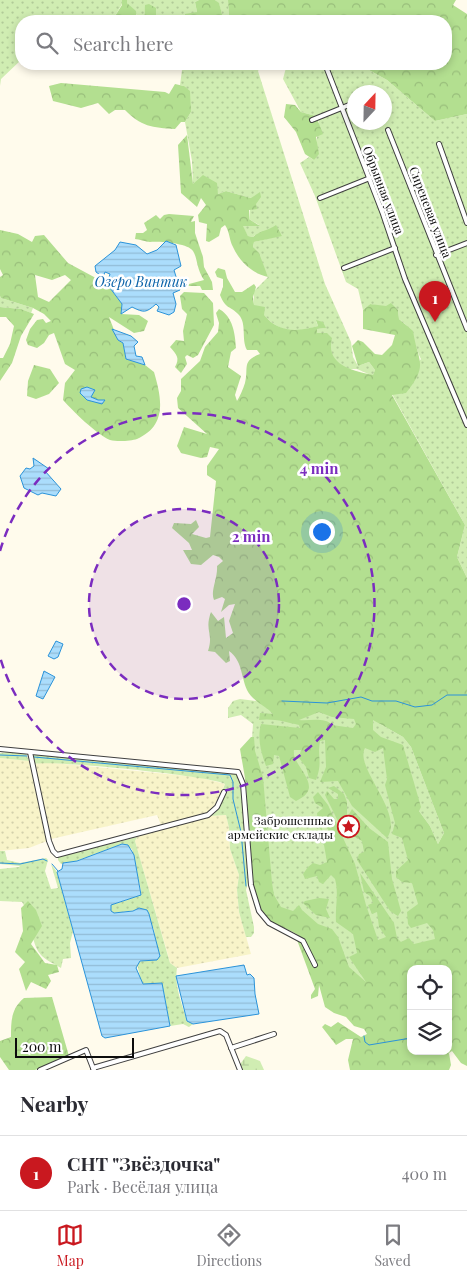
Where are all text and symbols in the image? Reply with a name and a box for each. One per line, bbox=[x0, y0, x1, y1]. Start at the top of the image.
search box bbox=[15, 15, 452, 70]
icon: search bbox=[33, 29, 61, 57]
text: Search here bbox=[73, 30, 173, 56]
north arrow bbox=[347, 85, 392, 130]
street label: Обрывная улица bbox=[360, 144, 408, 236]
street label: Сиреневая улица bbox=[406, 164, 456, 260]
water label: Озеро Винтик bbox=[95, 272, 188, 291]
pin: 1 bbox=[419, 281, 451, 322]
text: 4 min bbox=[300, 458, 339, 478]
your location bbox=[309, 519, 335, 545]
text: 2 min bbox=[232, 526, 271, 546]
centre of rings bbox=[175, 595, 193, 613]
place label: Заброшенные армейские склады bbox=[228, 812, 333, 842]
place icon: Заброшенные армейские склады bbox=[337, 815, 361, 839]
map controls bbox=[407, 965, 452, 1055]
button: locate bbox=[407, 965, 452, 1010]
button: layers bbox=[407, 1010, 452, 1055]
scale bar bbox=[15, 1035, 134, 1058]
text: 200 m bbox=[22, 1037, 61, 1056]
text: Nearby bbox=[20, 1089, 89, 1117]
text: СНТ "Звёздочка" bbox=[67, 1150, 220, 1176]
text: 1 bbox=[33, 1163, 39, 1184]
text: 400 m bbox=[402, 1163, 447, 1184]
text: Park · Весёлая улица bbox=[67, 1176, 218, 1197]
tab: Map bbox=[56, 1221, 84, 1270]
tab: Directions bbox=[197, 1221, 262, 1270]
tab: Saved bbox=[374, 1221, 411, 1270]

